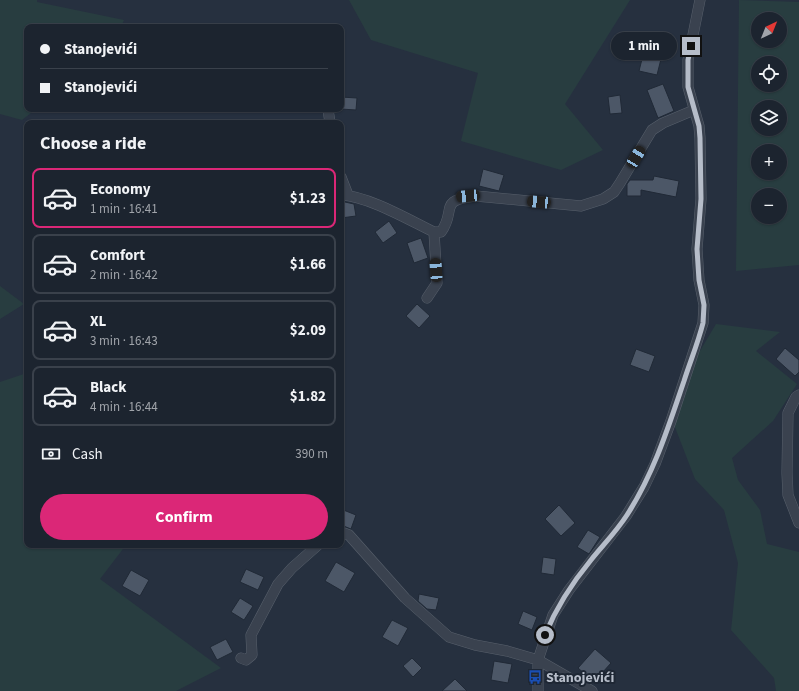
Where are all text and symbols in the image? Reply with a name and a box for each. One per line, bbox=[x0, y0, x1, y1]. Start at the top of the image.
north arrow bbox=[751, 12, 787, 48]
map controls bbox=[751, 12, 787, 224]
callout: 1 min bbox=[611, 32, 677, 60]
text: 1 min bbox=[628, 37, 660, 55]
route end bbox=[682, 37, 700, 55]
text: Stanojevići bbox=[64, 39, 137, 60]
button: locate bbox=[751, 56, 787, 92]
text: Stanojevići bbox=[64, 77, 137, 98]
button: layers bbox=[751, 100, 787, 136]
text: Choose a ride bbox=[40, 131, 146, 156]
car bbox=[625, 144, 647, 170]
button: + bbox=[751, 144, 787, 180]
text: Economy bbox=[90, 179, 151, 200]
icon: car bbox=[42, 180, 78, 216]
text: $1.23 bbox=[290, 188, 326, 209]
button: − bbox=[751, 188, 787, 224]
car bbox=[456, 189, 480, 203]
car bbox=[527, 195, 551, 209]
text: 1 min · 16:41 bbox=[90, 200, 158, 218]
text: Comfort bbox=[90, 245, 145, 266]
icon: car bbox=[42, 246, 78, 282]
text: $1.66 bbox=[290, 254, 326, 275]
car bbox=[429, 258, 443, 282]
text: 2 min · 16:42 bbox=[90, 266, 158, 284]
text: XL bbox=[90, 311, 106, 332]
icon: car bbox=[42, 312, 78, 348]
text: $2.09 bbox=[290, 320, 326, 341]
text: 3 min · 16:43 bbox=[90, 332, 158, 350]
text: Black bbox=[90, 377, 127, 398]
icon: car bbox=[42, 378, 78, 414]
text: $1.82 bbox=[290, 386, 326, 407]
text: 4 min · 16:44 bbox=[90, 398, 158, 416]
icon: cash bbox=[40, 443, 62, 465]
text: Cash bbox=[72, 444, 103, 465]
text: 390 m bbox=[295, 445, 328, 463]
button: Confirm bbox=[40, 494, 328, 540]
route start bbox=[536, 626, 554, 644]
place label: Stanojevići bbox=[546, 668, 614, 688]
bus stop icon: Stanojevići bbox=[527, 669, 543, 685]

